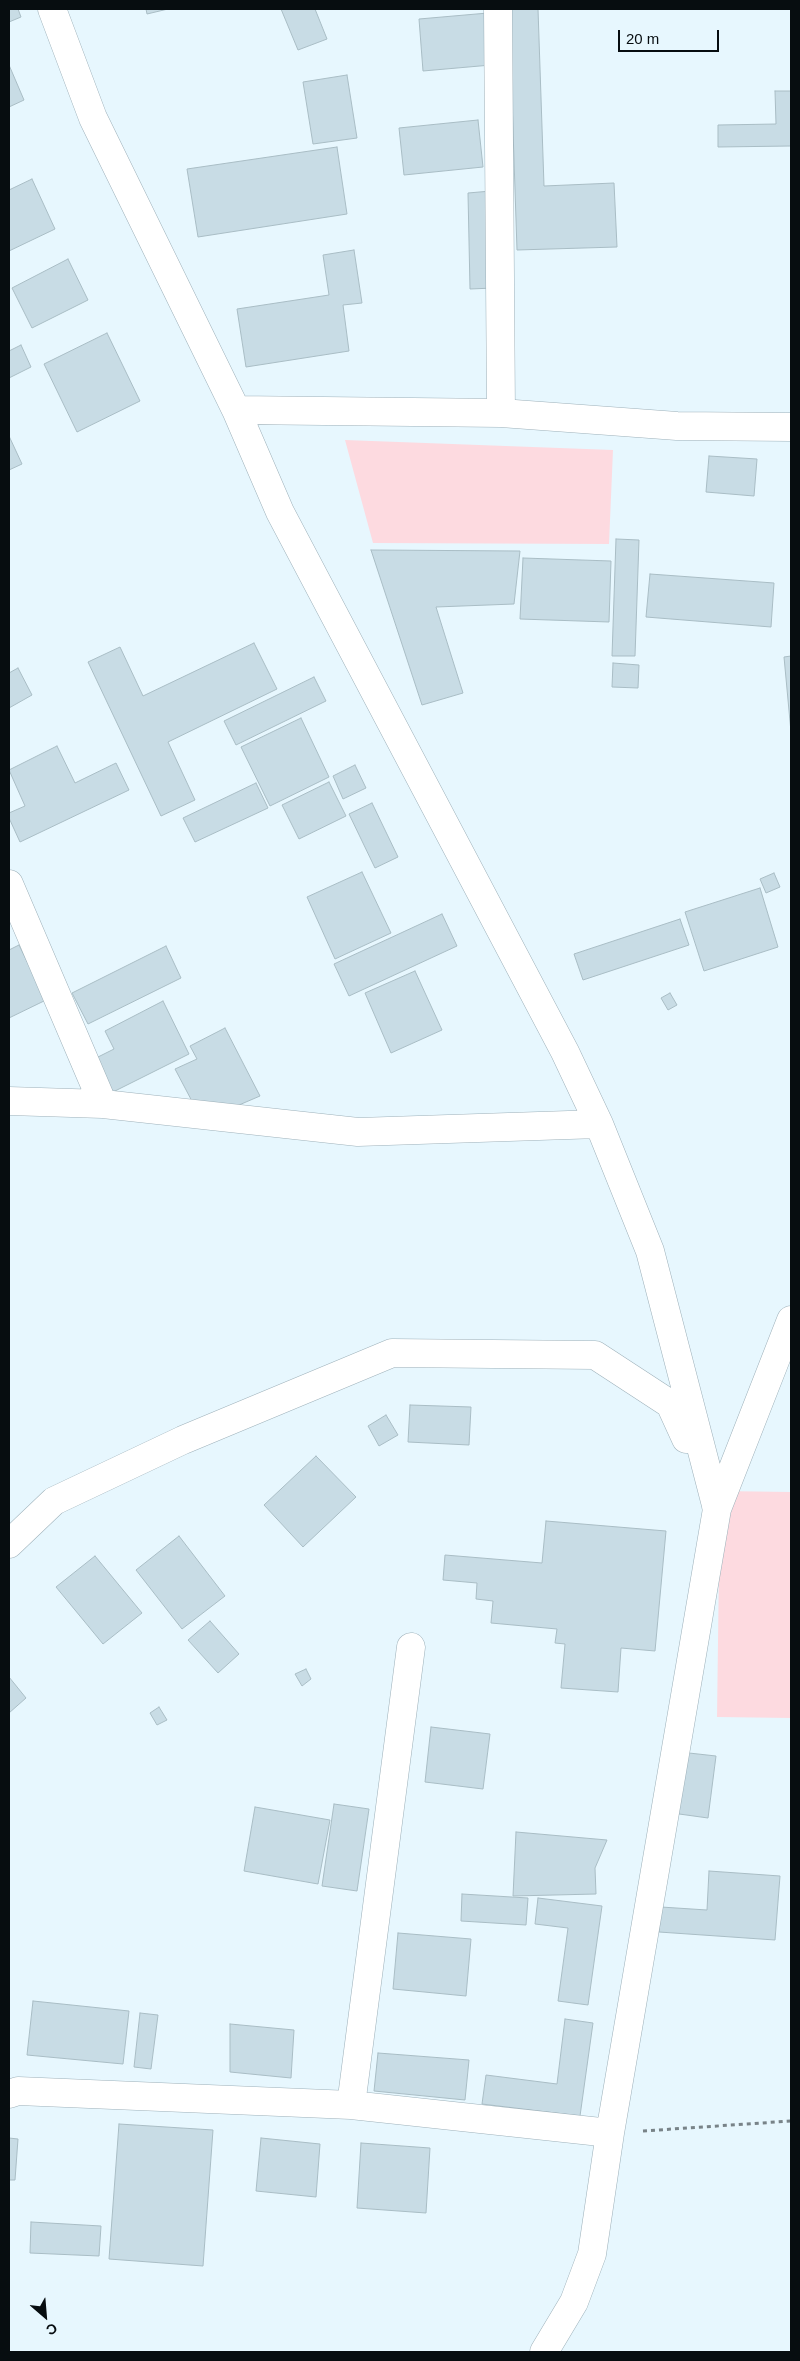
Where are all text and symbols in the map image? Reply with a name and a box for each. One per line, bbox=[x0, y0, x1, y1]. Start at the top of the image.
scale bar bbox=[620, 20, 721, 52]
text: 20 m bbox=[626, 30, 659, 47]
north arrow bbox=[20, 2291, 70, 2341]
text: С bbox=[44, 2320, 60, 2339]

